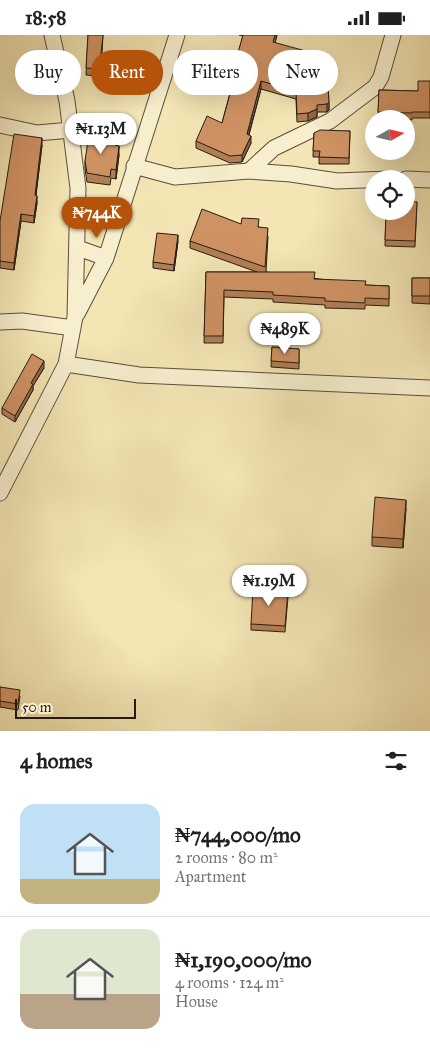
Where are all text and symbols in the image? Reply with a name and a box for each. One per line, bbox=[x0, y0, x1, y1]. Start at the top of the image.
text: 18:58 bbox=[25, 6, 66, 29]
chip: Buy bbox=[15, 50, 81, 95]
chip: Rent bbox=[91, 50, 163, 95]
chip: Filters bbox=[173, 50, 258, 95]
chip: New bbox=[268, 50, 338, 95]
north arrow bbox=[365, 110, 415, 160]
map controls bbox=[365, 110, 415, 220]
pin: ₦1.13M bbox=[60, 113, 142, 155]
text: ₦1.13M bbox=[76, 119, 126, 138]
button: locate bbox=[365, 170, 415, 220]
pin: ₦744K bbox=[62, 197, 132, 239]
text: ₦744K bbox=[73, 203, 121, 222]
pin: ₦489K bbox=[250, 313, 320, 355]
text: ₦489K bbox=[261, 319, 309, 338]
pin: ₦1.19M bbox=[228, 565, 310, 607]
text: ₦1.19M bbox=[243, 571, 295, 590]
scale bar bbox=[15, 696, 136, 719]
text: 50 m bbox=[22, 699, 51, 716]
icon: filters bbox=[382, 747, 410, 775]
text: 4 homes bbox=[20, 748, 92, 774]
text: ₦744,000/mo bbox=[175, 822, 301, 848]
icon: home bbox=[60, 824, 120, 884]
text: 2 rooms · 80 m² bbox=[175, 848, 278, 867]
text: Apartment bbox=[175, 867, 247, 886]
text: ₦1,190,000/mo bbox=[175, 947, 312, 973]
icon: home bbox=[60, 949, 120, 1009]
text: 4 rooms · 124 m² bbox=[175, 973, 284, 992]
text: House bbox=[175, 992, 218, 1011]

